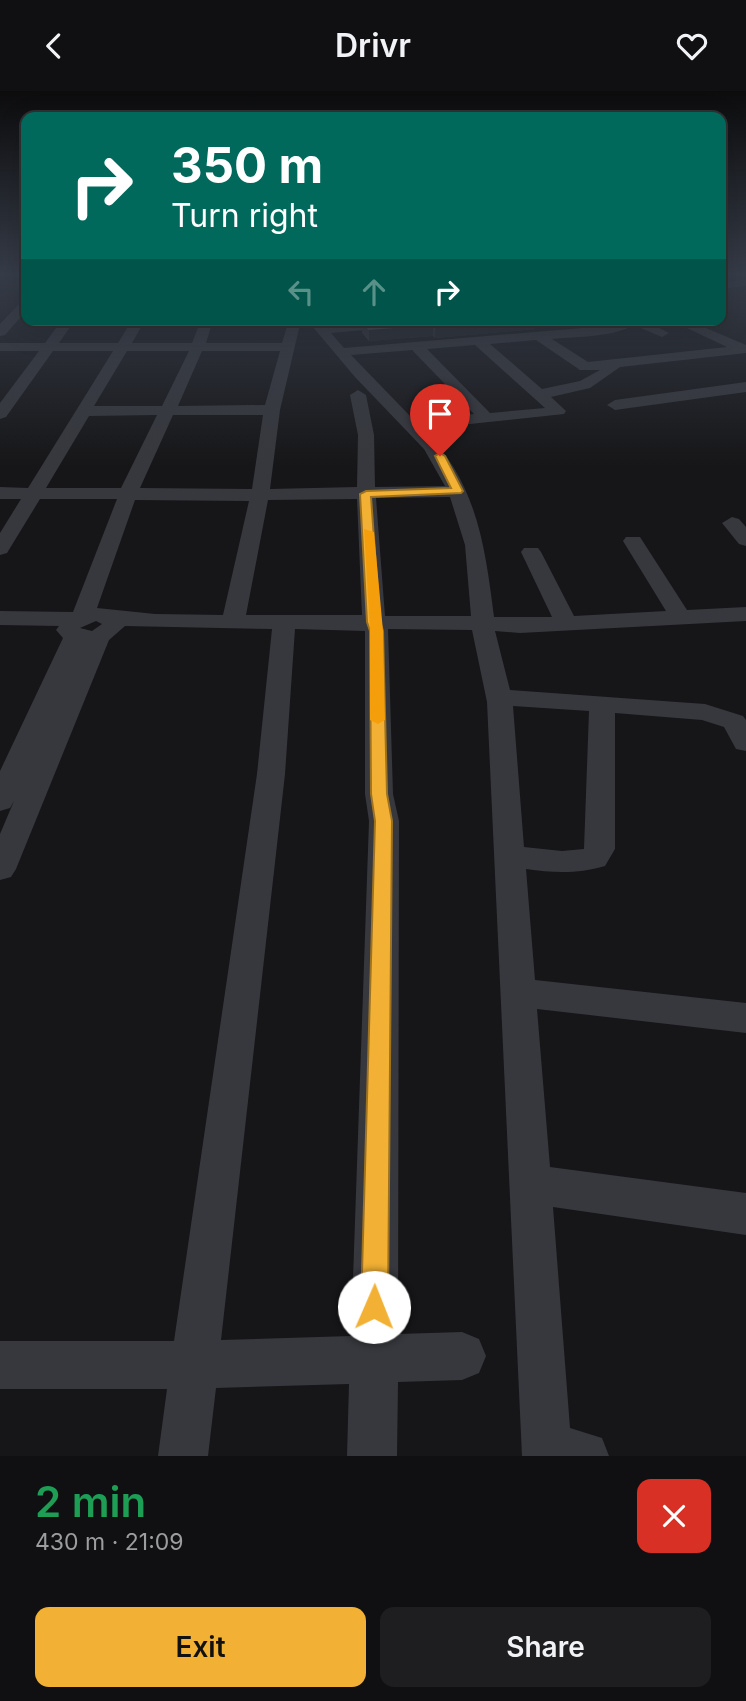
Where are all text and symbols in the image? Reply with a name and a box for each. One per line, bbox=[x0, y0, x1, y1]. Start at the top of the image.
text: Drivr bbox=[335, 26, 411, 65]
icon: back bbox=[35, 27, 73, 65]
icon: heart bbox=[673, 27, 711, 65]
text: 350 m bbox=[171, 136, 323, 195]
icon: right bbox=[56, 140, 147, 231]
text: Turn right bbox=[171, 196, 318, 235]
icon: left bbox=[282, 273, 320, 311]
icon: ahead bbox=[355, 273, 393, 311]
icon: right bbox=[428, 273, 466, 311]
pin bbox=[410, 384, 470, 456]
icon: arrive bbox=[421, 395, 459, 433]
position arrow bbox=[337, 1270, 411, 1344]
text: 2 min bbox=[35, 1476, 146, 1527]
button: close bbox=[637, 1479, 711, 1553]
text: 430 m · 21:09 bbox=[35, 1528, 184, 1556]
button: Exit bbox=[35, 1607, 366, 1687]
button: Share bbox=[380, 1607, 711, 1687]

